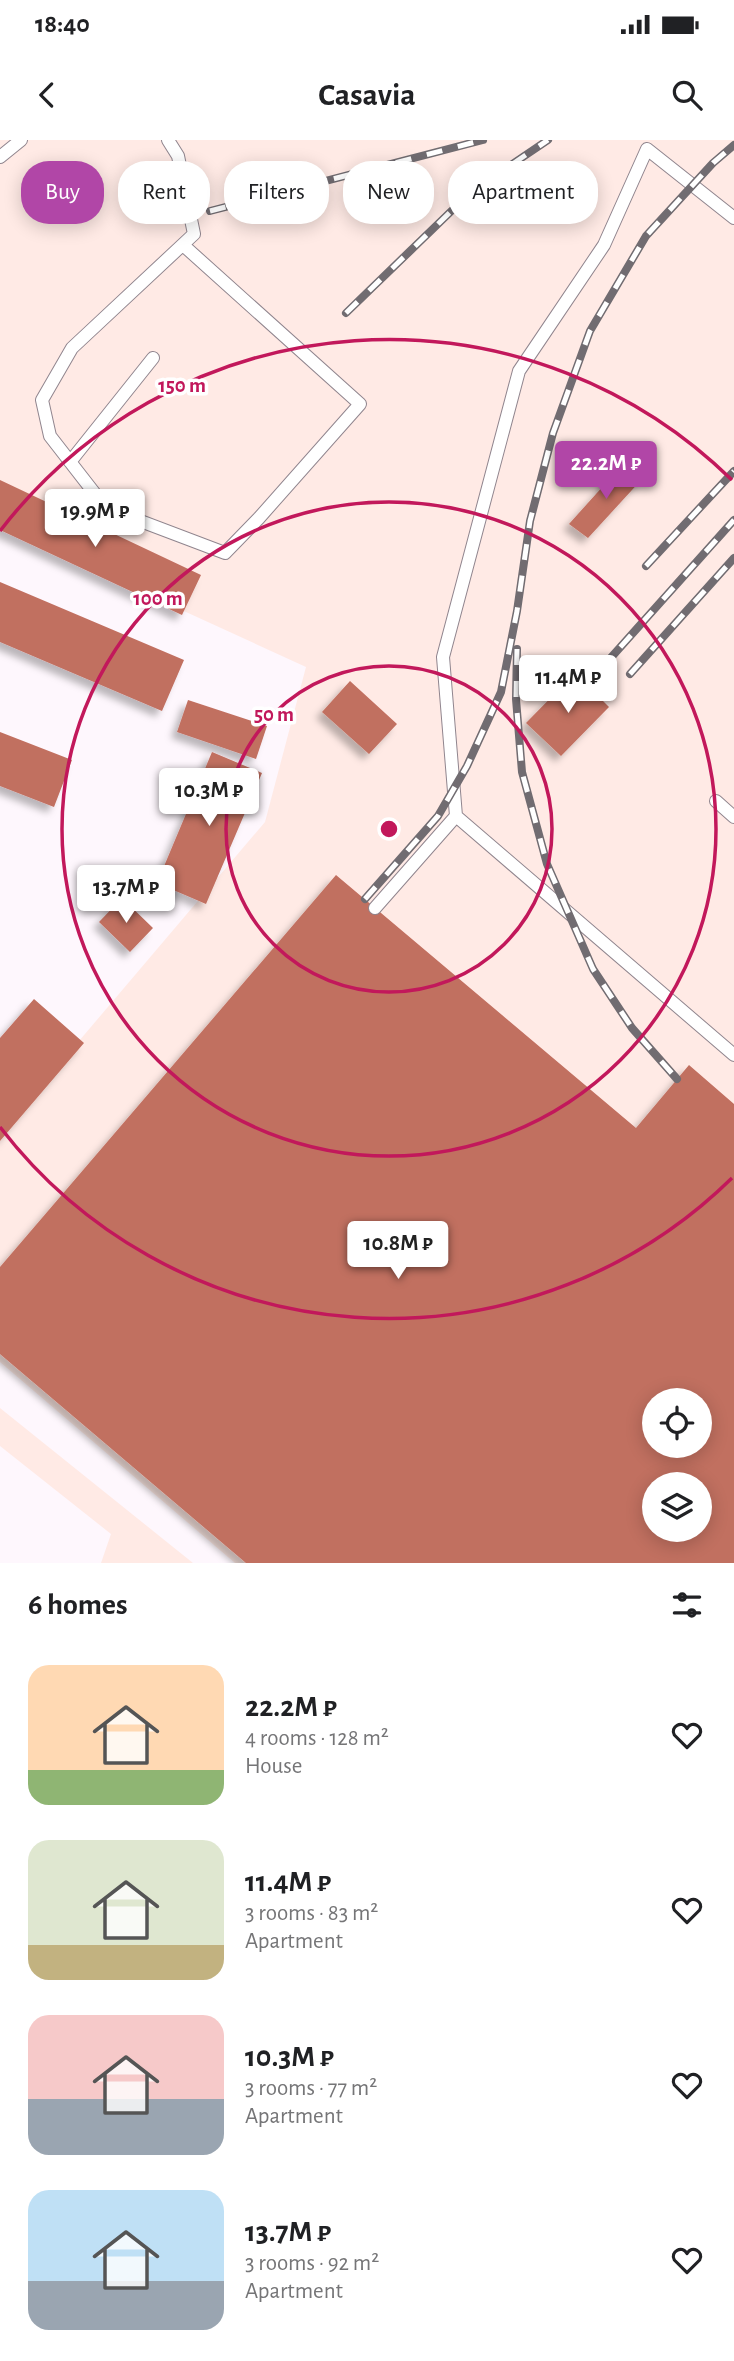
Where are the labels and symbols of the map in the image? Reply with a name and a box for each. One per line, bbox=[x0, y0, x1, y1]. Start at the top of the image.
text: 150 m bbox=[158, 375, 206, 396]
pin: 22.2M ₽ bbox=[541, 442, 671, 501]
pin: 19.9M ₽ bbox=[30, 490, 160, 549]
text: 100 m bbox=[133, 588, 183, 609]
pin: 11.4M ₽ bbox=[503, 656, 633, 715]
text: 50 m bbox=[254, 704, 294, 725]
pin: 10.3M ₽ bbox=[144, 768, 274, 828]
centre of rings bbox=[377, 817, 401, 841]
pin: 13.7M ₽ bbox=[61, 866, 191, 925]
pin: 10.8M ₽ bbox=[333, 1222, 463, 1281]

